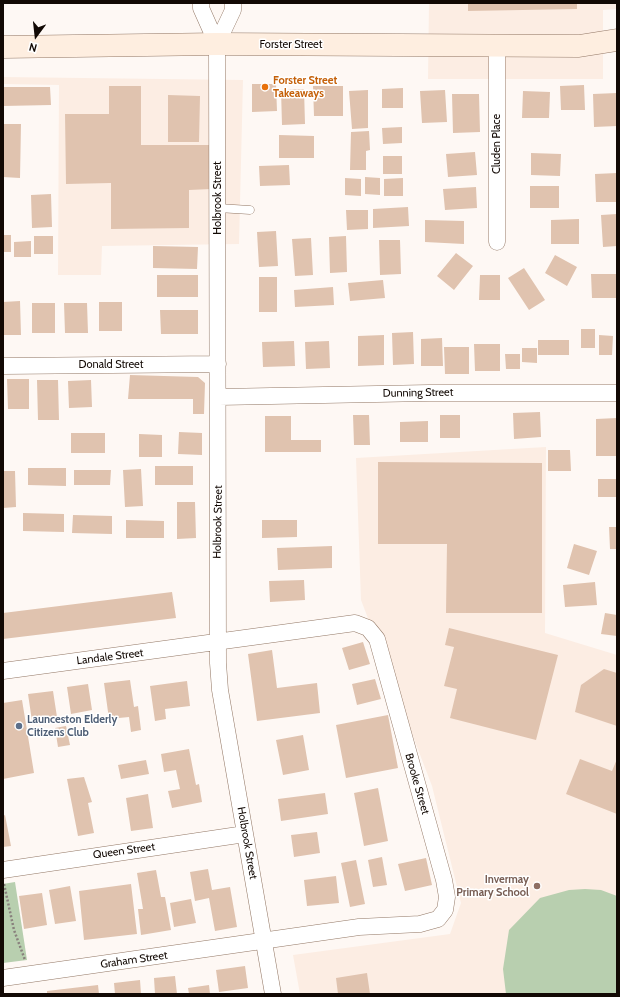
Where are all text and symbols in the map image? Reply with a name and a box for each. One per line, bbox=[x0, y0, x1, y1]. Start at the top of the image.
north arrow bbox=[16, 16, 56, 56]
street label: Forster Street bbox=[260, 38, 322, 52]
text: N bbox=[27, 40, 38, 55]
place label: Forster Street Takeaways bbox=[273, 74, 337, 100]
marker: Forster Street Takeaways bbox=[260, 82, 270, 92]
street label: Cluden Place bbox=[490, 114, 504, 174]
street label: Holbrook Street bbox=[211, 161, 225, 235]
street label: Donald Street bbox=[79, 358, 143, 372]
street label: Dunning Street bbox=[383, 386, 453, 400]
street label: Holbrook Street bbox=[211, 485, 225, 559]
street label: Landale Street bbox=[76, 646, 144, 668]
place label: Launceston Elderly Citizens Club bbox=[27, 713, 117, 739]
marker: Launceston Elderly Citizens Club bbox=[14, 721, 24, 731]
street label: Brooke Street bbox=[402, 752, 432, 816]
street label: Holbrook Street bbox=[234, 806, 260, 880]
street label: Queen Street bbox=[92, 840, 156, 862]
place label: Invermay Primary School bbox=[456, 873, 529, 899]
marker: Invermay Primary School bbox=[532, 881, 542, 891]
street label: Graham Street bbox=[100, 949, 168, 971]

